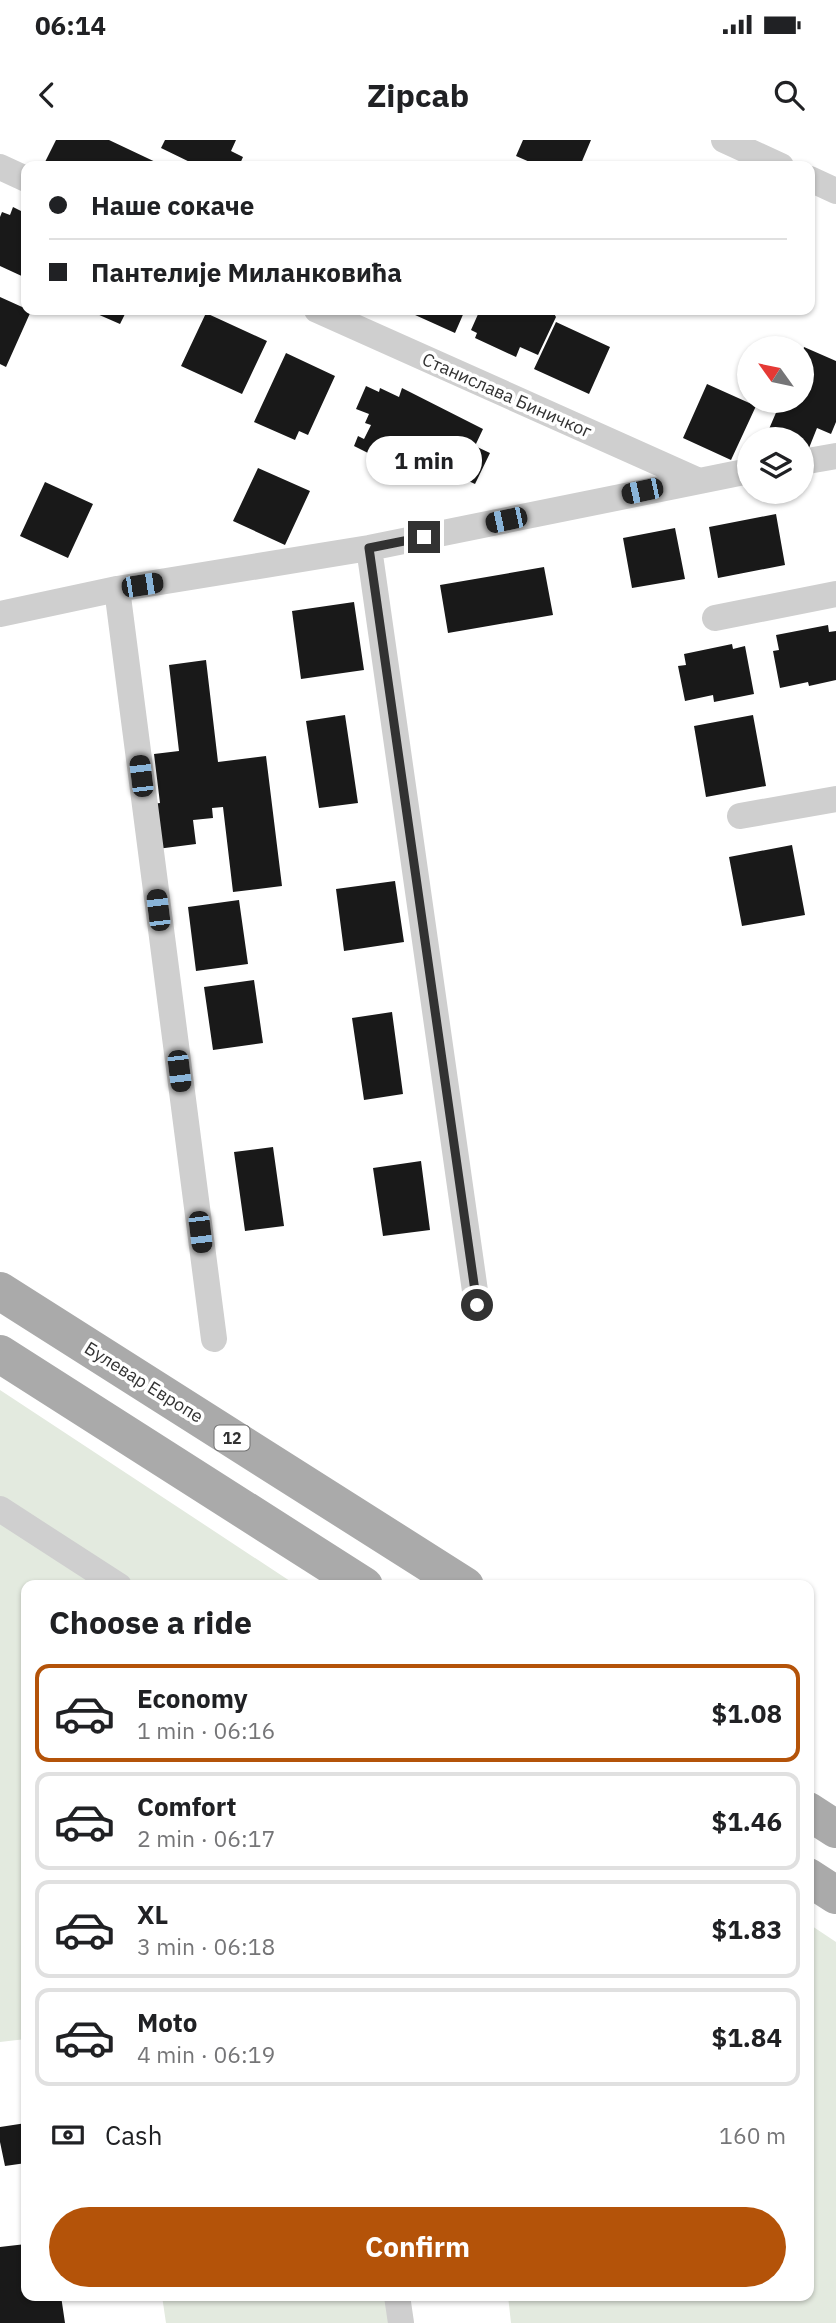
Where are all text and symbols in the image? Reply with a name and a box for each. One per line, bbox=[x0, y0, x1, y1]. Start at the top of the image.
text: 06:14 bbox=[35, 8, 106, 42]
text: Zipcab bbox=[367, 74, 469, 116]
icon: back bbox=[28, 76, 66, 114]
icon: search bbox=[770, 76, 808, 114]
text: Наше сокаче bbox=[91, 188, 254, 222]
text: Пантелије Миланковића bbox=[91, 255, 402, 289]
north arrow bbox=[737, 336, 814, 413]
map controls bbox=[737, 336, 814, 504]
street label: Станислава Биничког bbox=[419, 347, 596, 443]
button: layers bbox=[737, 427, 814, 504]
callout: 1 min bbox=[366, 436, 482, 484]
text: 1 min bbox=[394, 445, 454, 475]
car bbox=[620, 476, 665, 506]
car bbox=[484, 505, 529, 535]
route end bbox=[408, 521, 440, 553]
car bbox=[120, 571, 165, 599]
car bbox=[129, 754, 154, 798]
car bbox=[146, 888, 171, 932]
car bbox=[167, 1049, 192, 1093]
car bbox=[188, 1210, 213, 1254]
route start bbox=[461, 1289, 493, 1321]
street label: Булевар Европе bbox=[80, 1336, 208, 1428]
road number: 12 bbox=[215, 1426, 250, 1450]
text: Choose a ride bbox=[49, 1601, 252, 1643]
text: Economy bbox=[137, 1681, 248, 1715]
icon: car bbox=[53, 1682, 116, 1745]
text: $1.08 bbox=[712, 1696, 782, 1730]
text: 1 min · 06:16 bbox=[137, 1715, 275, 1745]
text: Comfort bbox=[137, 1789, 236, 1823]
icon: car bbox=[53, 1790, 116, 1853]
text: $1.46 bbox=[712, 1804, 782, 1838]
text: 2 min · 06:17 bbox=[137, 1823, 275, 1853]
text: XL bbox=[137, 1897, 168, 1931]
icon: car bbox=[53, 1898, 116, 1961]
text: $1.83 bbox=[712, 1912, 782, 1946]
text: 3 min · 06:18 bbox=[137, 1931, 275, 1961]
text: Moto bbox=[137, 2005, 197, 2039]
icon: car bbox=[53, 2006, 116, 2069]
text: $1.84 bbox=[712, 2020, 782, 2054]
text: 4 min · 06:19 bbox=[137, 2039, 275, 2069]
icon: cash bbox=[49, 2116, 87, 2154]
text: Cash bbox=[105, 2118, 162, 2152]
text: 160 m bbox=[719, 2120, 786, 2150]
button: Confirm bbox=[49, 2207, 786, 2287]

